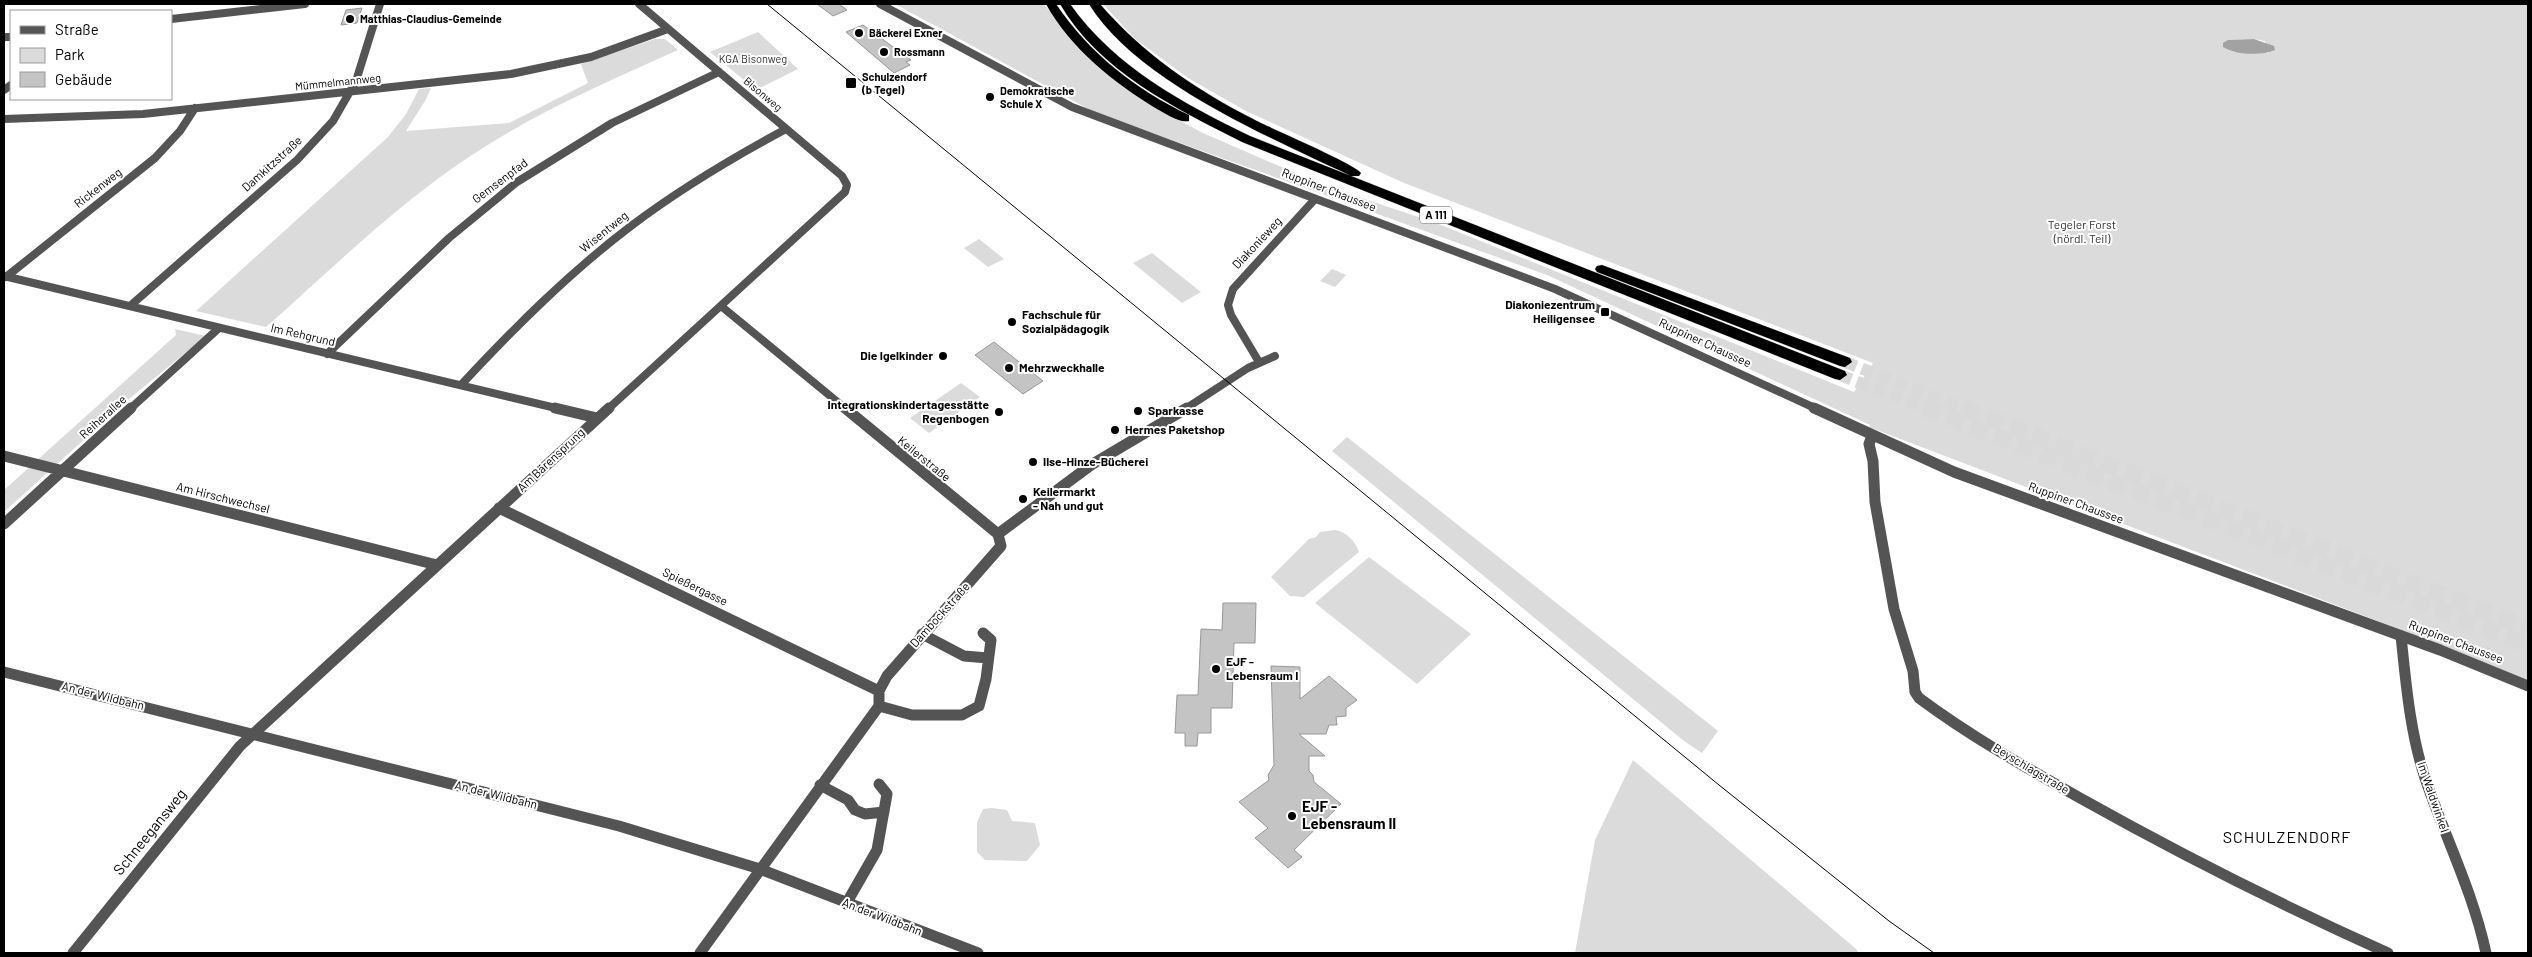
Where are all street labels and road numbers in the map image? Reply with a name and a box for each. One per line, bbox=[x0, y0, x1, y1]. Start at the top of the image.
street label: Mümmelmannweg bbox=[294, 71, 382, 92]
street label: Bisonweg bbox=[741, 74, 785, 114]
street label: Damkitzstraße bbox=[238, 133, 304, 194]
street label: Gemsenpfad bbox=[469, 155, 530, 206]
street label: Rickenweg bbox=[71, 164, 124, 210]
street label: Ruppiner Chaussee bbox=[1280, 165, 1379, 214]
road number: A 111 bbox=[1420, 206, 1452, 224]
street label: Wisentweg bbox=[576, 208, 630, 255]
street label: Diakonieweg bbox=[1229, 213, 1284, 271]
street label: Ruppiner Chaussee bbox=[1657, 315, 1754, 370]
street label: Im Rehgrund bbox=[270, 320, 337, 348]
street label: Reiherallee bbox=[76, 392, 129, 441]
street label: Am Bärensprung bbox=[514, 425, 587, 494]
street label: Keilerstraße bbox=[895, 433, 954, 484]
street label: Ruppiner Chaussee bbox=[2027, 478, 2126, 526]
street label: Am Hirschwechsel bbox=[175, 479, 271, 515]
street label: Spießergasse bbox=[661, 564, 730, 608]
street label: Dambockstraße bbox=[907, 579, 972, 650]
street label: Ruppiner Chaussee bbox=[2407, 617, 2506, 666]
street label: An der Wildbahn bbox=[61, 678, 146, 712]
street label: Beyschlagstraße bbox=[1991, 740, 2072, 796]
street label: Im Waldwinkel bbox=[2415, 759, 2453, 834]
street label: An der Wildbahn bbox=[454, 777, 539, 811]
street label: Schneegansweg bbox=[109, 785, 189, 878]
street label: An der Wildbahn bbox=[840, 894, 924, 938]

